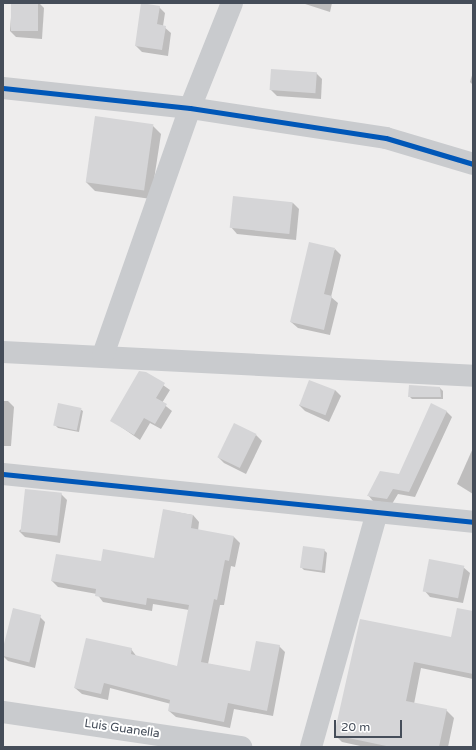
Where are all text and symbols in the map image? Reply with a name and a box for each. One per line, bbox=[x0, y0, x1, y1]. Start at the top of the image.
scale bar bbox=[336, 712, 404, 738]
street label: Luis Guanella bbox=[83, 717, 161, 741]
text: 20 m bbox=[341, 720, 370, 734]

